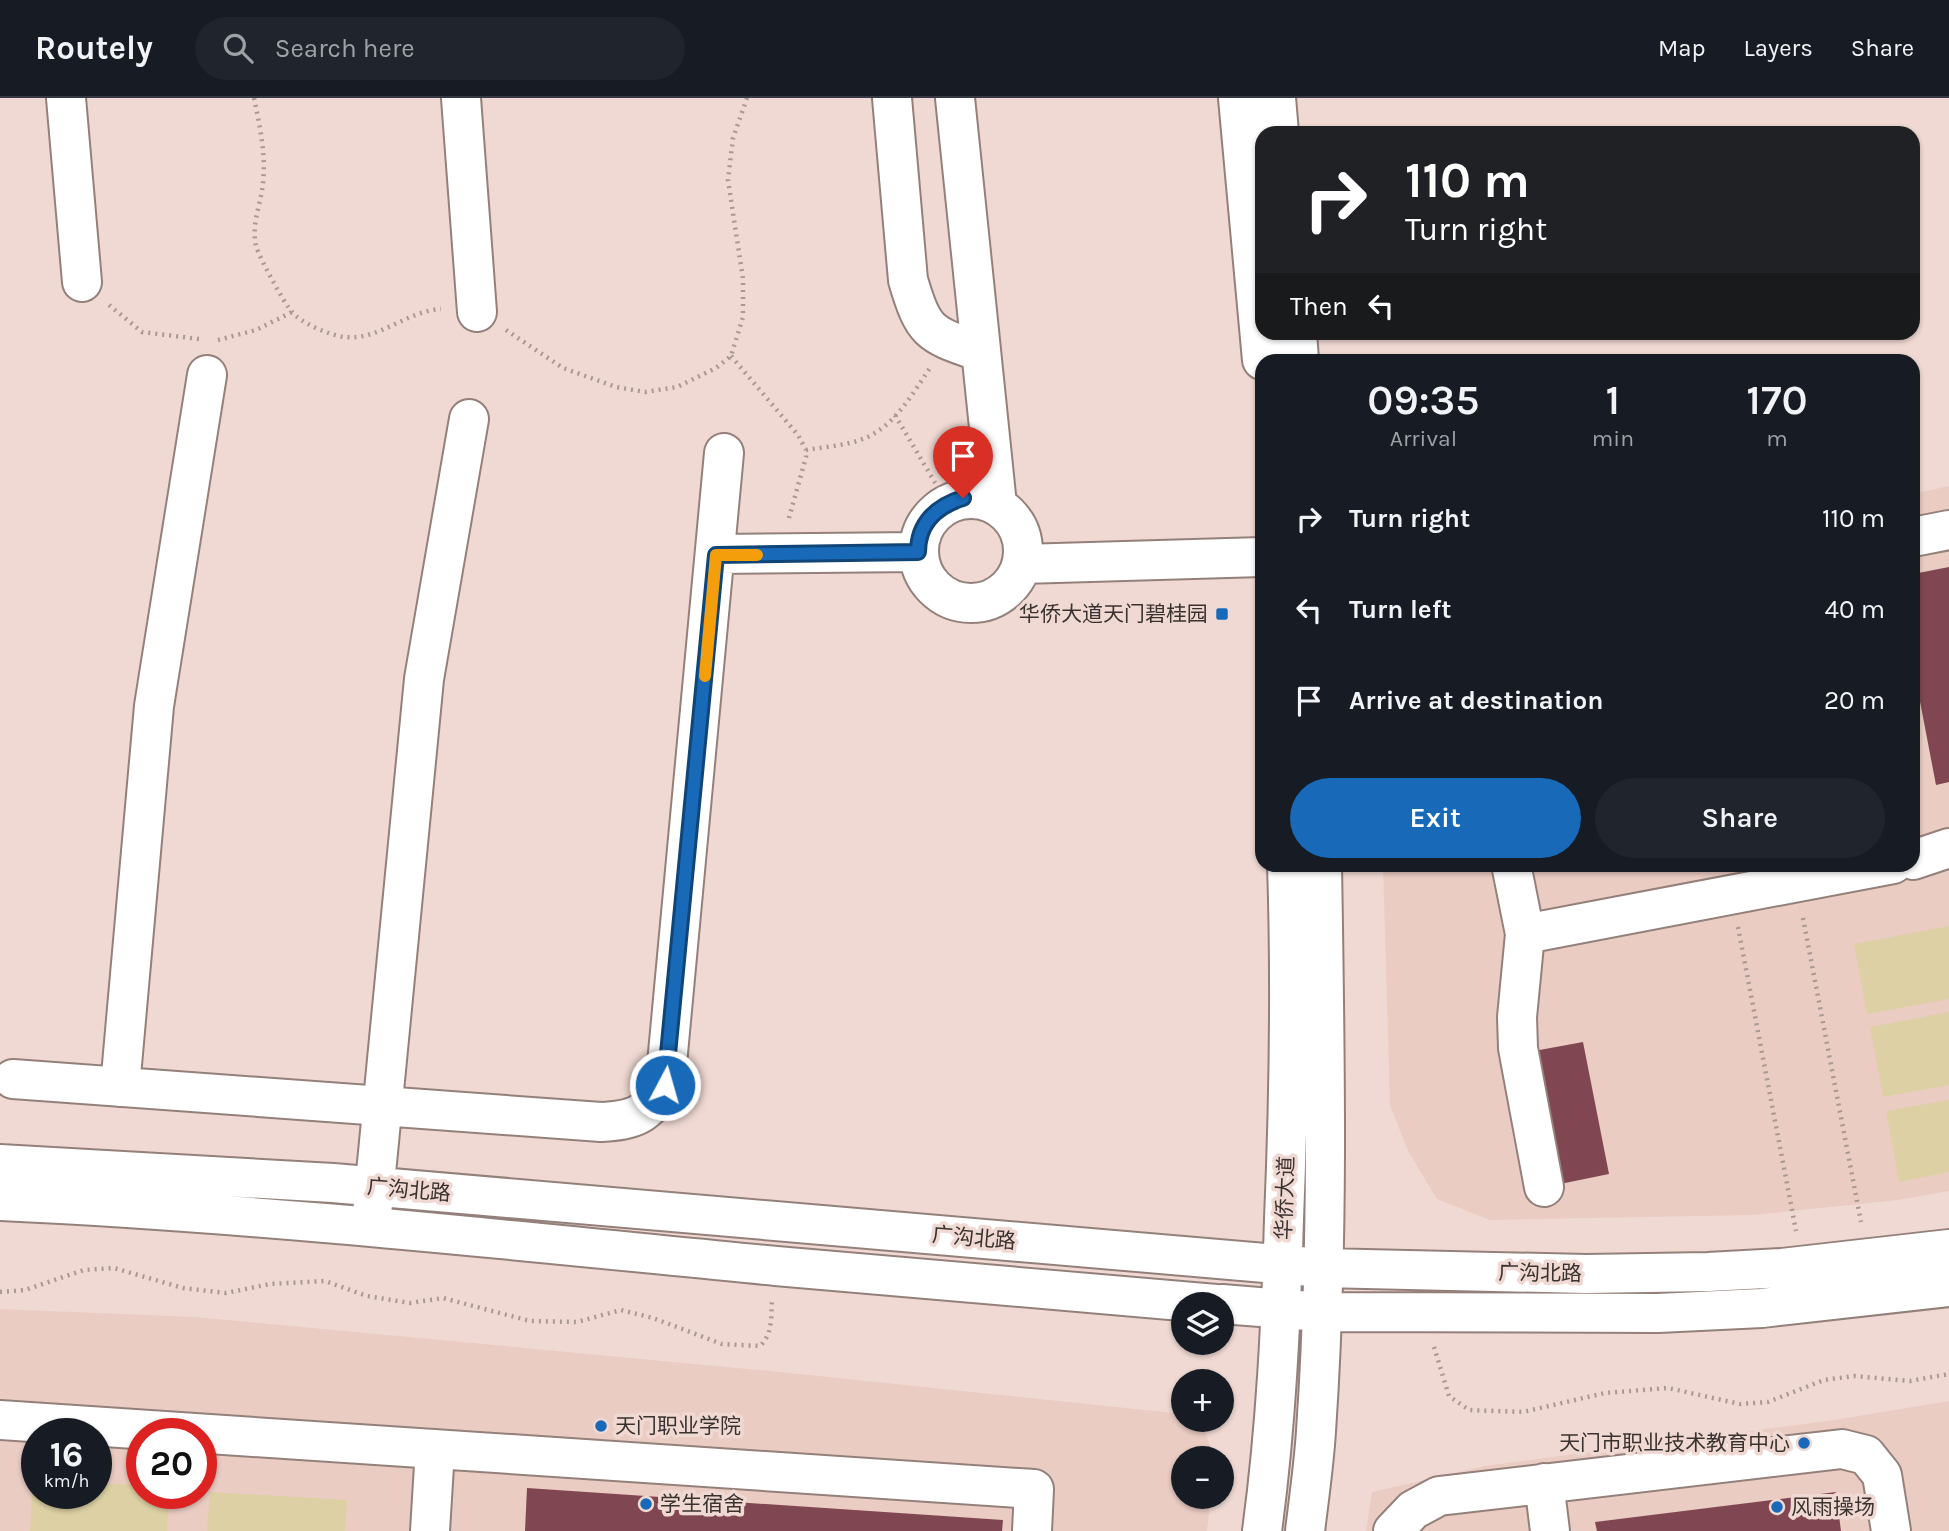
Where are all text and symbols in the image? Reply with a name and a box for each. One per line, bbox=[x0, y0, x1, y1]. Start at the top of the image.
search box bbox=[195, 17, 685, 80]
text: Routely bbox=[35, 29, 153, 67]
icon: search bbox=[219, 29, 257, 67]
text: Search here bbox=[275, 33, 415, 64]
text: Map bbox=[1658, 34, 1706, 62]
text: Layers bbox=[1744, 34, 1813, 62]
text: Share bbox=[1851, 34, 1914, 62]
text: 110 m bbox=[1405, 152, 1530, 209]
icon: right bbox=[1290, 154, 1381, 245]
text: Turn right bbox=[1405, 211, 1547, 248]
icon: left bbox=[1362, 287, 1400, 325]
text: Then bbox=[1290, 291, 1348, 322]
text: 09:35 bbox=[1367, 375, 1480, 425]
text: 1 bbox=[1606, 375, 1620, 425]
text: 170 bbox=[1746, 375, 1808, 425]
text: Arrival bbox=[1390, 425, 1457, 452]
text: min bbox=[1592, 425, 1634, 452]
text: m bbox=[1766, 425, 1788, 452]
pin bbox=[933, 426, 993, 498]
icon: arrive bbox=[944, 437, 982, 475]
icon: right bbox=[1290, 500, 1328, 538]
text: Turn right bbox=[1349, 503, 1470, 534]
text: 110 m bbox=[1822, 503, 1885, 534]
icon: left bbox=[1290, 591, 1328, 629]
text: Turn left bbox=[1349, 594, 1451, 625]
text: 40 m bbox=[1825, 594, 1885, 625]
place label: 华侨大道天门碧桂园 bbox=[1019, 602, 1208, 626]
marker: 华侨大道天门碧桂园 bbox=[1214, 606, 1230, 622]
icon: arrive bbox=[1290, 682, 1328, 720]
text: Arrive at destination bbox=[1349, 685, 1603, 716]
text: 20 m bbox=[1824, 685, 1885, 716]
button: Exit bbox=[1290, 778, 1581, 858]
button: Share bbox=[1595, 778, 1885, 858]
position arrow bbox=[628, 1048, 702, 1122]
street label: 华侨大道 bbox=[1272, 1156, 1298, 1240]
street label: 广沟北路 bbox=[366, 1174, 452, 1206]
street label: 广沟北路 bbox=[931, 1222, 1017, 1254]
street label: 广沟北路 bbox=[1498, 1260, 1582, 1286]
map controls bbox=[1171, 1292, 1234, 1509]
button: layers bbox=[1171, 1292, 1234, 1355]
button: + bbox=[1171, 1369, 1234, 1432]
place label: 天门职业学院 bbox=[615, 1414, 741, 1438]
speed limit sign: 20 bbox=[126, 1418, 217, 1509]
marker: 天门职业学院 bbox=[593, 1418, 609, 1434]
place label: 天门市职业技术教育中心 bbox=[1559, 1431, 1790, 1455]
text: 16 bbox=[50, 1434, 83, 1475]
marker: 天门市职业技术教育中心 bbox=[1796, 1435, 1812, 1451]
button: − bbox=[1171, 1446, 1234, 1509]
text: km/h bbox=[44, 1470, 89, 1492]
place label: 学生宿舍 bbox=[660, 1492, 744, 1516]
place label: 风雨操场 bbox=[1791, 1495, 1875, 1519]
marker: 学生宿舍 bbox=[638, 1496, 654, 1512]
marker: 风雨操场 bbox=[1769, 1499, 1785, 1515]

